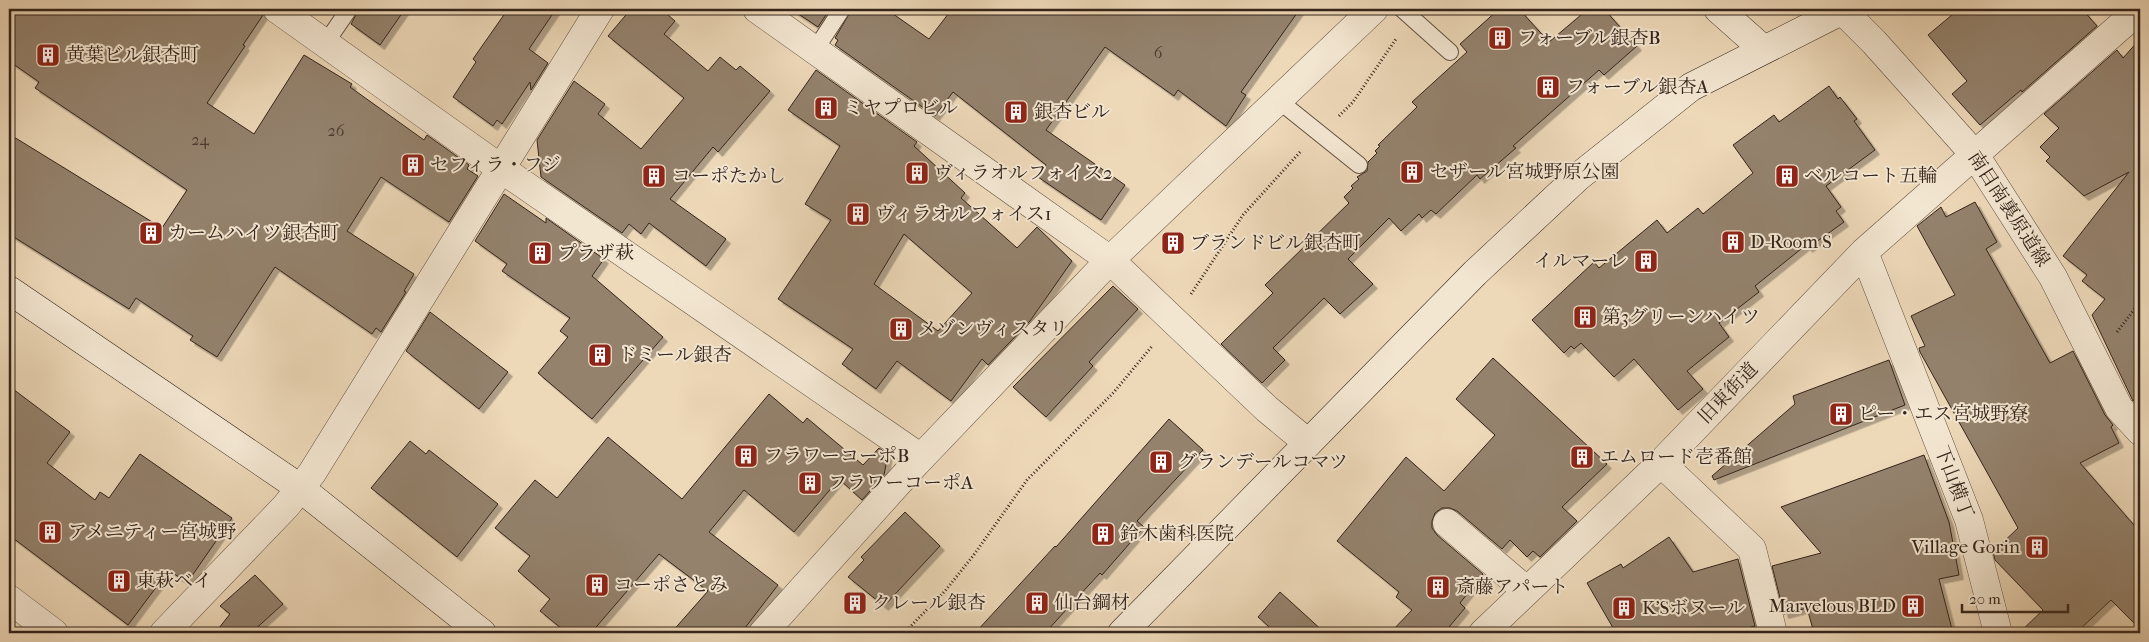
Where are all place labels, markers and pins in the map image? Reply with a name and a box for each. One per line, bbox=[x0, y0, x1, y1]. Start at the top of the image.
building icon: フォーブル銀杏B bbox=[1487, 25, 1513, 51]
place label: フォーブル銀杏B bbox=[1518, 27, 1661, 49]
building icon: 黄葉ビル銀杏町 bbox=[35, 42, 61, 68]
place label: 黄葉ビル銀杏町 bbox=[66, 44, 199, 66]
building icon: フォーブル銀杏A bbox=[1535, 74, 1561, 100]
place label: フォーブル銀杏A bbox=[1566, 76, 1709, 98]
building icon: ミヤプロビル bbox=[813, 95, 839, 121]
place label: ミヤプロビル bbox=[844, 97, 958, 119]
building icon: 銀杏ビル bbox=[1003, 99, 1029, 125]
place label: 銀杏ビル bbox=[1034, 101, 1110, 123]
building icon: セフィラ・フジ bbox=[400, 152, 426, 178]
place label: セフィラ・フジ bbox=[430, 154, 561, 176]
building icon: セザール宮城野原公園 bbox=[1399, 159, 1425, 185]
building icon: ヴィラオルフォイス2 bbox=[904, 160, 930, 186]
place label: セザール宮城野原公園 bbox=[1430, 161, 1620, 183]
place label: ヴィラオルフォイス2 bbox=[934, 162, 1113, 184]
building icon: コーポたかし bbox=[641, 163, 667, 189]
building icon: ベルコート五輪 bbox=[1774, 163, 1800, 189]
place label: コーポたかし bbox=[672, 165, 786, 187]
place label: ベルコート五輪 bbox=[1804, 165, 1937, 187]
building icon: ヴィラオルフォイス1 bbox=[845, 201, 871, 227]
place label: ヴィラオルフォイス1 bbox=[876, 203, 1052, 225]
building icon: カームハイツ銀杏町 bbox=[138, 220, 164, 246]
place label: カームハイツ銀杏町 bbox=[168, 222, 339, 244]
building icon: D-Room S bbox=[1720, 229, 1746, 255]
building icon: ブランドビル銀杏町 bbox=[1160, 230, 1186, 256]
place label: D-Room S bbox=[1750, 231, 1832, 253]
place label: ブランドビル銀杏町 bbox=[1190, 232, 1361, 254]
building icon: プラザ萩 bbox=[527, 240, 553, 266]
place label: プラザ萩 bbox=[558, 242, 634, 264]
building icon: イルマーレ bbox=[1633, 248, 1659, 274]
place label: イルマーレ bbox=[1533, 250, 1628, 272]
building icon: 第3グリーンハイツ bbox=[1572, 304, 1598, 330]
place label: 第3グリーンハイツ bbox=[1602, 306, 1760, 328]
building icon: メゾンヴィスタリ bbox=[888, 316, 914, 342]
place label: メゾンヴィスタリ bbox=[918, 318, 1068, 340]
building icon: ドミール銀杏 bbox=[587, 342, 613, 368]
place label: ドミール銀杏 bbox=[618, 344, 732, 366]
building icon: ピー・エス宮城野寮 bbox=[1828, 401, 1854, 427]
place label: ピー・エス宮城野寮 bbox=[1858, 403, 2028, 425]
building icon: フラワーコーポB bbox=[733, 443, 759, 469]
building icon: エムロード壱番館 bbox=[1569, 444, 1595, 470]
place label: フラワーコーポB bbox=[764, 445, 909, 467]
place label: エムロード壱番館 bbox=[1600, 446, 1752, 468]
building icon: グランデールコマツ bbox=[1148, 449, 1174, 475]
place label: グランデールコマツ bbox=[1178, 451, 1348, 473]
building icon: フラワーコーポA bbox=[797, 470, 823, 496]
place label: フラワーコーポA bbox=[828, 472, 974, 494]
building icon: アメニティー宮城野 bbox=[37, 519, 63, 545]
place label: アメニティー宮城野 bbox=[68, 521, 236, 543]
building icon: 鈴木歯科医院 bbox=[1090, 521, 1116, 547]
place label: 鈴木歯科医院 bbox=[1120, 523, 1234, 545]
building icon: Village Gorin bbox=[2024, 534, 2050, 560]
place label: Village Gorin bbox=[1910, 536, 2020, 558]
building icon: 東萩ベイ bbox=[106, 568, 132, 594]
place label: 東萩ベイ bbox=[136, 570, 212, 592]
building icon: コーポさとみ bbox=[584, 572, 610, 598]
place label: コーポさとみ bbox=[614, 574, 728, 596]
building icon: 斎藤アパート bbox=[1425, 574, 1451, 600]
place label: 斎藤アパート bbox=[1456, 576, 1568, 598]
building icon: クレール銀杏 bbox=[842, 590, 868, 616]
building icon: 仙台鋼材 bbox=[1024, 590, 1050, 616]
place label: クレール銀杏 bbox=[872, 592, 986, 614]
place label: 仙台鋼材 bbox=[1054, 592, 1130, 614]
building icon: Marvelous BLD bbox=[1900, 593, 1926, 619]
building icon: K'Sボヌール bbox=[1611, 595, 1637, 621]
place label: Marvelous BLD bbox=[1769, 595, 1896, 617]
place label: K'Sボヌール bbox=[1642, 597, 1745, 619]

